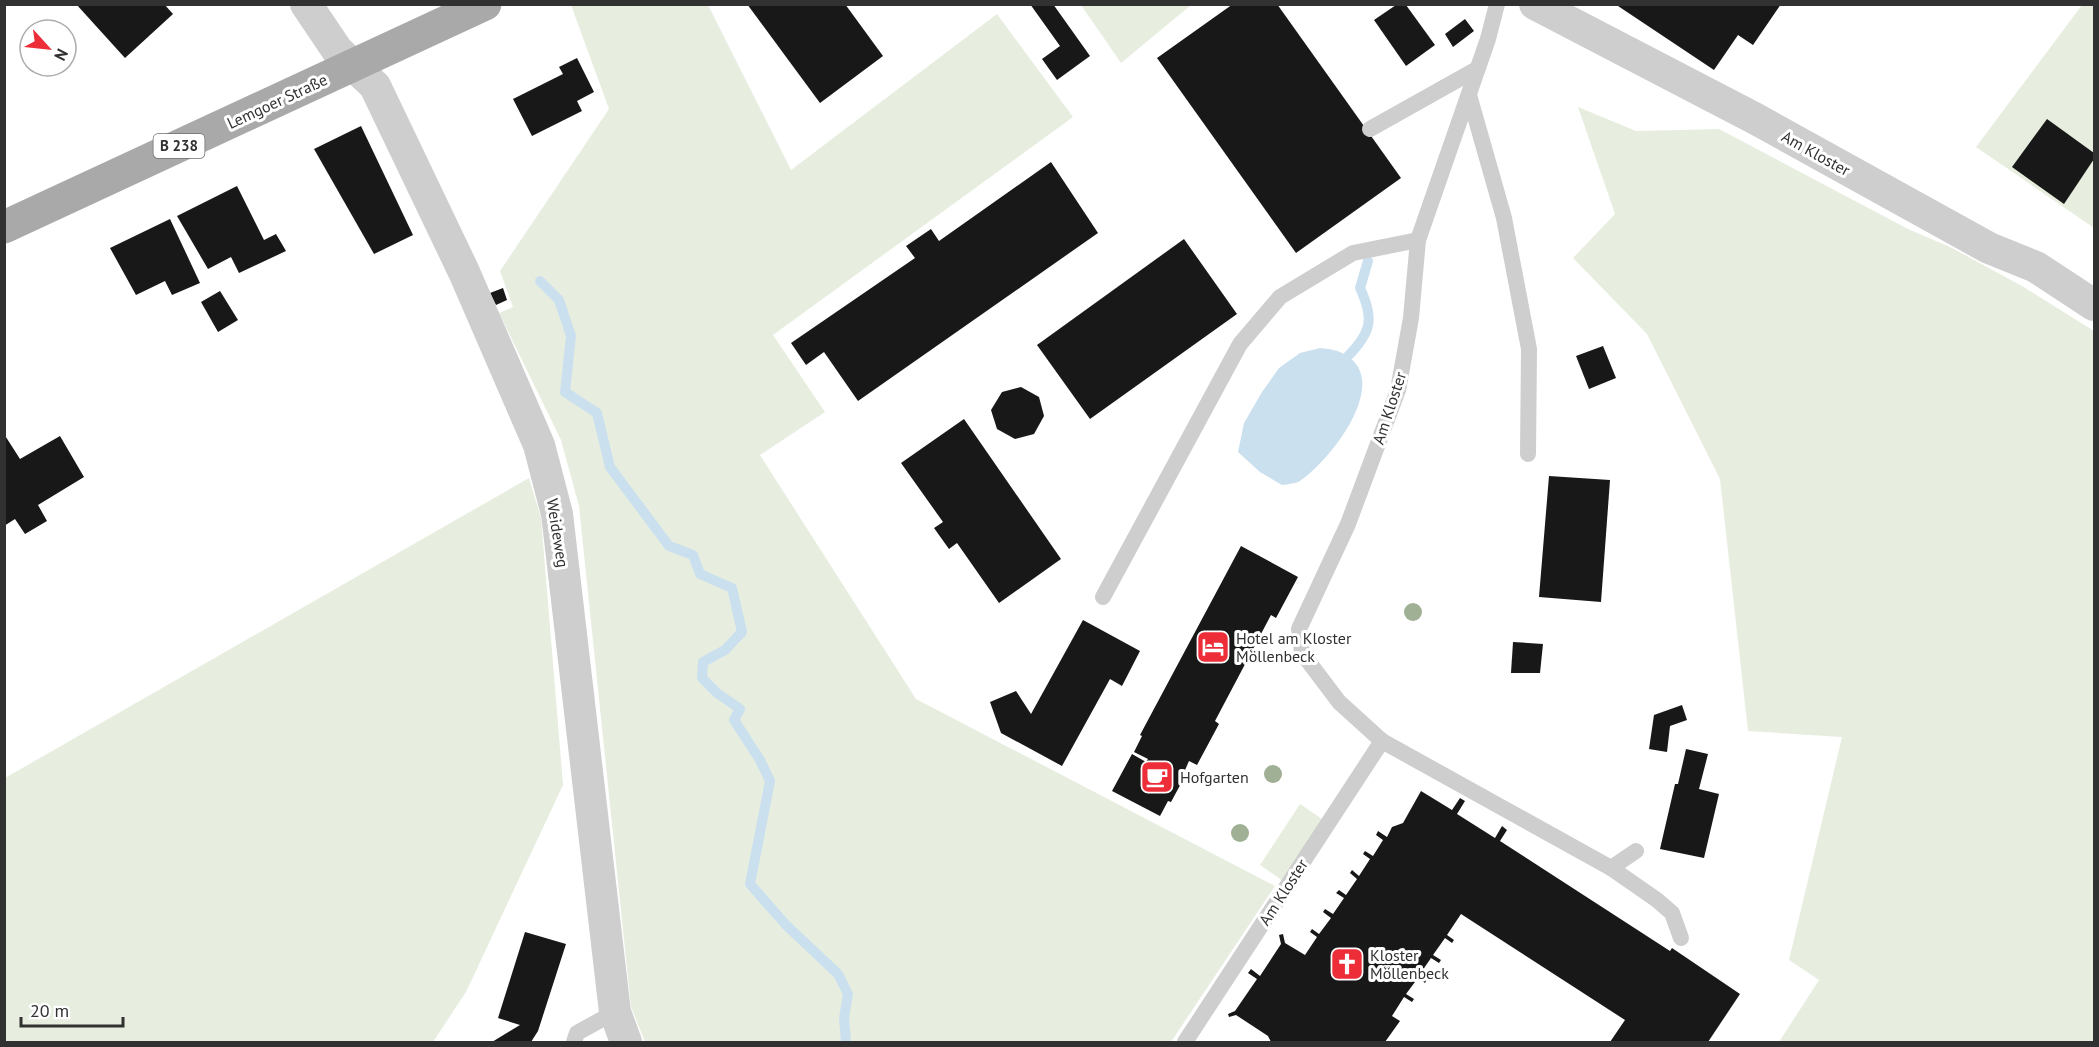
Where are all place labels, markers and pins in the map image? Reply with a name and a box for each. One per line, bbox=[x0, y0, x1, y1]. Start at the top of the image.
place label: Hotel am Kloster Möllenbeck bbox=[1236, 628, 1352, 666]
hotel icon: Hotel am Kloster Möllenbeck bbox=[1195, 629, 1231, 665]
cafe icon: Hofgarten bbox=[1139, 759, 1175, 795]
place label: Hofgarten bbox=[1180, 767, 1249, 787]
place label: Kloster Möllenbeck bbox=[1370, 945, 1449, 983]
church icon: Kloster Möllenbeck bbox=[1329, 946, 1365, 982]

